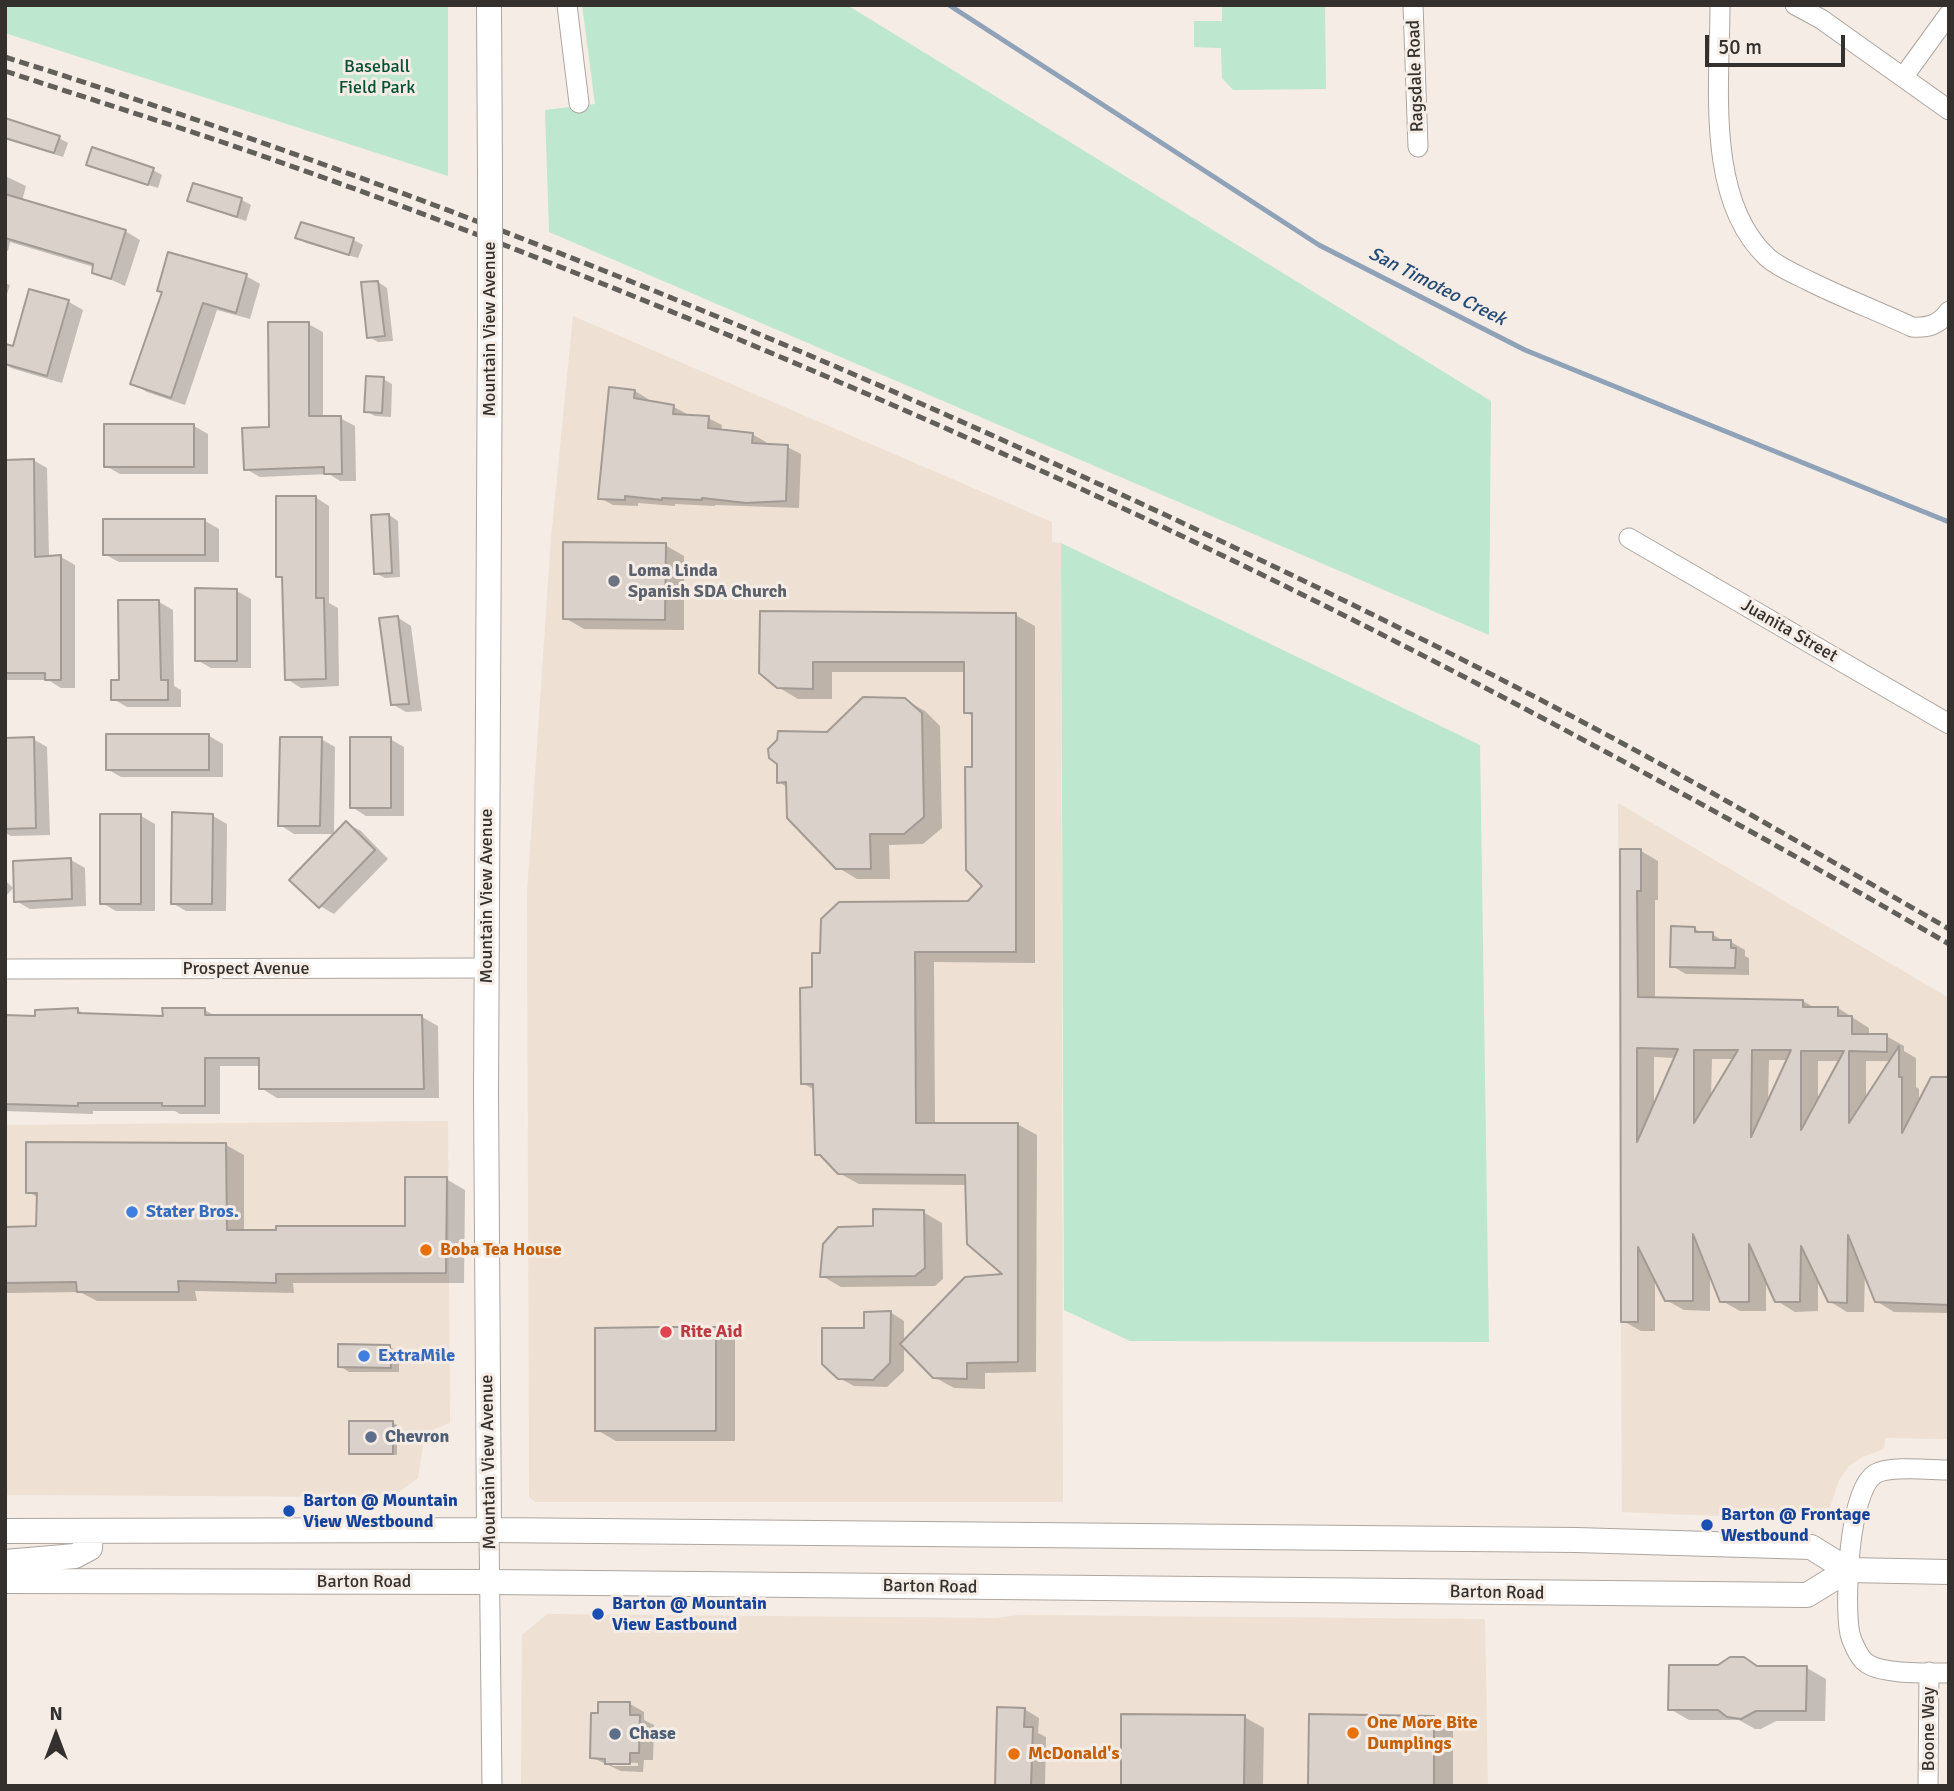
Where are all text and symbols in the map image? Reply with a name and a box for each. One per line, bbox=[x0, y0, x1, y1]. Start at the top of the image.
street label: Ragsdale Road bbox=[1403, 19, 1429, 133]
scale bar bbox=[1709, 21, 1849, 65]
text: 50 m bbox=[1718, 34, 1762, 60]
park label: Baseball Field Park bbox=[339, 56, 415, 98]
street label: Mountain View Avenue bbox=[479, 242, 501, 416]
water label: San Timoteo Creek bbox=[1365, 243, 1509, 331]
place label: Loma Linda Spanish SDA Church bbox=[628, 560, 787, 602]
marker: Loma Linda Spanish SDA Church bbox=[606, 573, 622, 589]
street label: Juanita Street bbox=[1737, 595, 1841, 667]
street label: Mountain View Avenue bbox=[476, 809, 498, 983]
street label: Prospect Avenue bbox=[182, 958, 310, 980]
place label: Stater Bros. bbox=[146, 1201, 239, 1223]
marker: Stater Bros. bbox=[124, 1204, 140, 1220]
place label: Boba Tea House bbox=[440, 1239, 562, 1261]
marker: Boba Tea House bbox=[418, 1242, 434, 1258]
place label: Rite Aid bbox=[680, 1321, 742, 1343]
marker: Rite Aid bbox=[658, 1324, 674, 1340]
place label: ExtraMile bbox=[378, 1345, 455, 1367]
marker: ExtraMile bbox=[356, 1348, 372, 1364]
street label: Mountain View Avenue bbox=[477, 1374, 501, 1550]
place label: Chevron bbox=[385, 1426, 449, 1448]
marker: Chevron bbox=[363, 1429, 379, 1445]
place label: Barton @ Mountain View Westbound bbox=[303, 1490, 458, 1532]
marker: Barton @ Mountain View Westbound bbox=[281, 1503, 297, 1519]
place label: Barton @ Frontage Westbound bbox=[1721, 1504, 1870, 1546]
marker: Barton @ Frontage Westbound bbox=[1699, 1517, 1715, 1533]
street label: Barton Road bbox=[317, 1571, 411, 1593]
street label: Barton Road bbox=[882, 1575, 978, 1599]
street label: Barton Road bbox=[1449, 1581, 1545, 1605]
place label: Barton @ Mountain View Eastbound bbox=[612, 1593, 767, 1636]
marker: Barton @ Mountain View Eastbound bbox=[590, 1606, 606, 1622]
street label: Boone Way bbox=[1918, 1687, 1940, 1771]
north arrow bbox=[21, 1700, 91, 1770]
text: N bbox=[49, 1702, 63, 1726]
place label: One More Bite Dumplings bbox=[1367, 1712, 1478, 1754]
place label: Chase bbox=[629, 1723, 676, 1745]
marker: One More Bite Dumplings bbox=[1345, 1725, 1361, 1741]
marker: Chase bbox=[607, 1726, 623, 1742]
place label: McDonald's bbox=[1028, 1743, 1119, 1765]
marker: McDonald's bbox=[1006, 1746, 1022, 1762]

